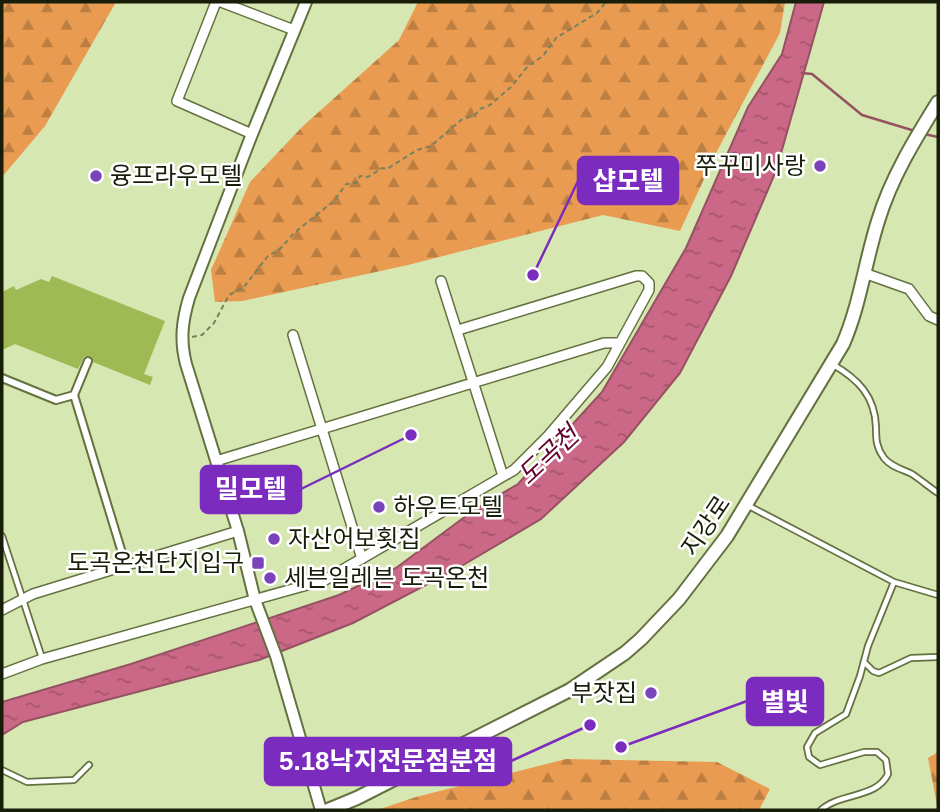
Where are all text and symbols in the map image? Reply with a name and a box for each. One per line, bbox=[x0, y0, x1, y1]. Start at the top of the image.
place label: 쭈꾸미사랑 bbox=[696, 152, 806, 179]
callout: 샵모텔 bbox=[578, 157, 678, 204]
marker: 쭈꾸미사랑 bbox=[812, 158, 828, 174]
place label: 융프라우모텔 bbox=[110, 162, 242, 189]
text: 샵모텔 bbox=[592, 166, 664, 196]
marker: 융프라우모텔 bbox=[88, 168, 104, 184]
water label: 도곡천 bbox=[512, 417, 587, 490]
callout: 밀모텔 bbox=[201, 466, 301, 513]
text: 밀모텔 bbox=[215, 474, 287, 504]
street label: 지강로 bbox=[676, 491, 735, 561]
place label: 하우트모텔 bbox=[393, 493, 503, 520]
marker: 하우트모텔 bbox=[371, 499, 387, 515]
place label: 자산어보횟집 bbox=[288, 525, 420, 552]
marker: 자산어보횟집 bbox=[266, 531, 282, 547]
place label: 도곡온천단지입구 bbox=[67, 549, 244, 576]
marker: 도곡온천단지입구 bbox=[250, 555, 266, 571]
place label: 세븐일레븐 도곡온천 bbox=[284, 564, 489, 591]
marker: 세븐일레븐 도곡온천 bbox=[262, 570, 278, 586]
callout: 별빛 bbox=[747, 678, 823, 725]
place label: 부잣집 bbox=[571, 679, 637, 706]
marker: 부잣집 bbox=[643, 685, 659, 701]
text: 별빛 bbox=[761, 687, 809, 717]
callout: 5.18낙지전문점분점 bbox=[265, 738, 511, 785]
text: 5.18낙지전문점분점 bbox=[279, 746, 497, 776]

